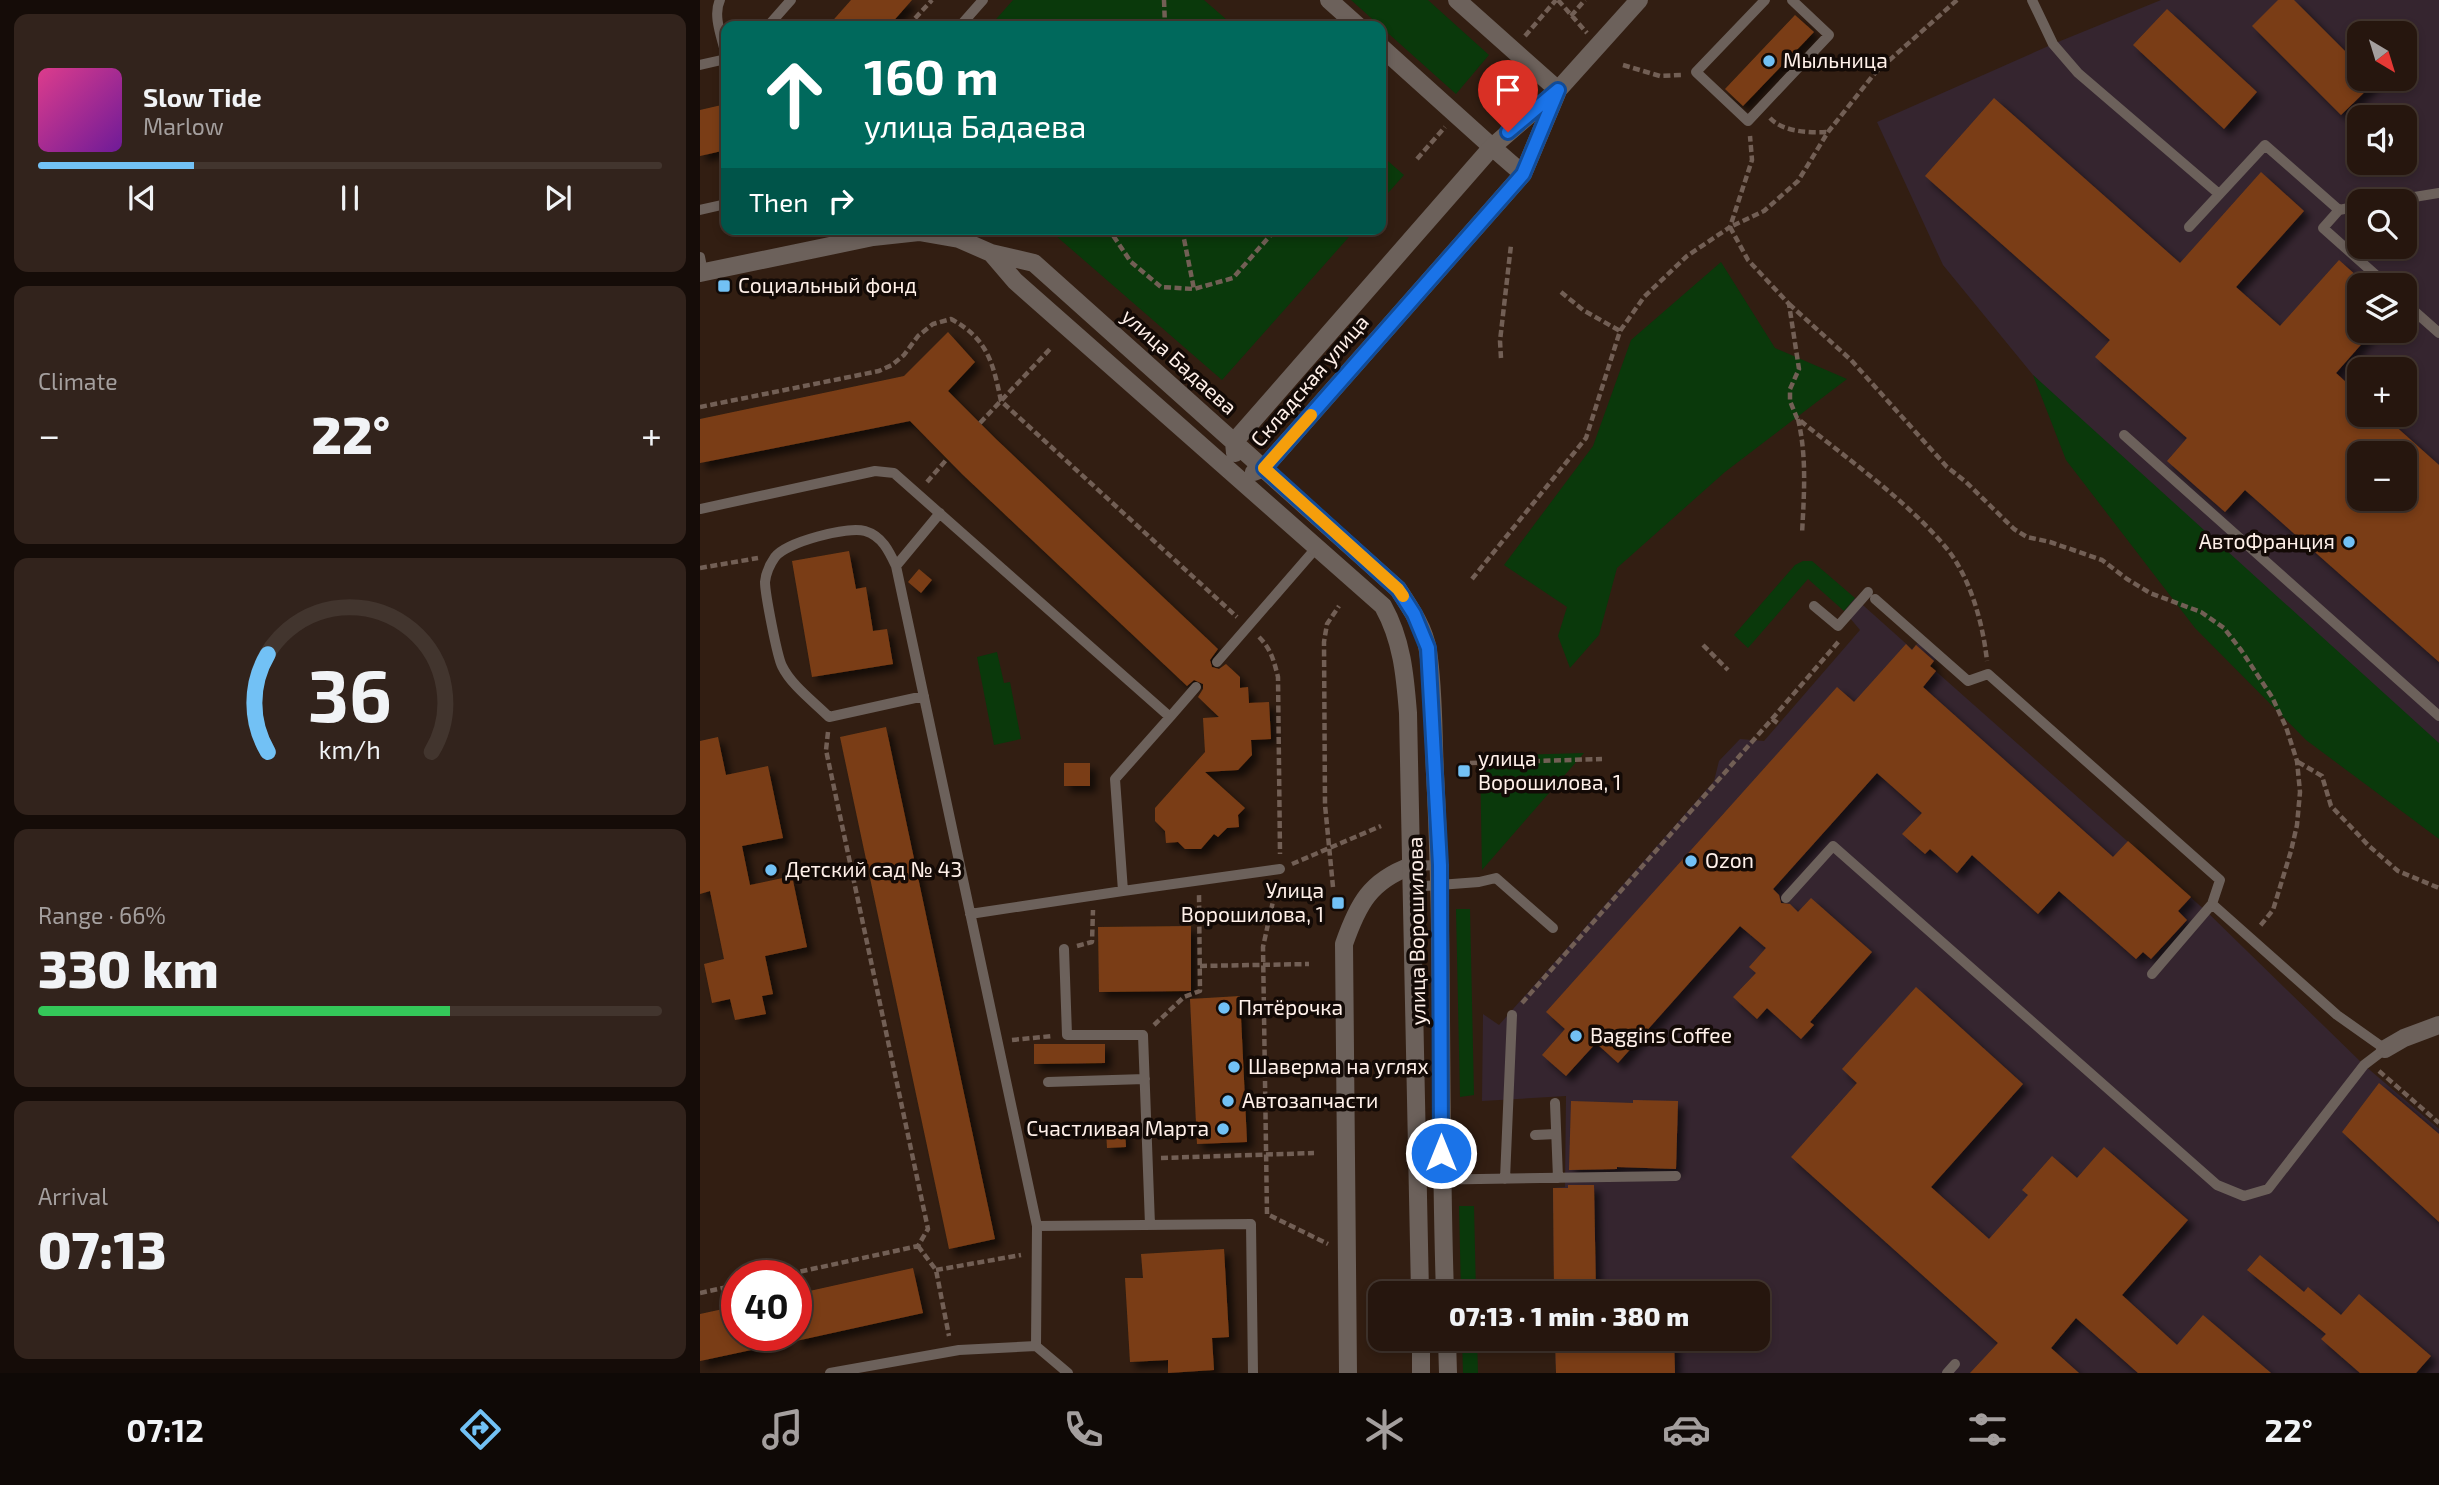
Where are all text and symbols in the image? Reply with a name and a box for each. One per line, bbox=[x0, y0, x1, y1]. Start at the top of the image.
north arrow bbox=[2347, 21, 2417, 91]
map controls bbox=[2347, 21, 2417, 511]
text: 160 m bbox=[864, 46, 999, 105]
place label: Мыльница bbox=[1783, 47, 1888, 72]
icon: ahead bbox=[749, 49, 840, 140]
marker: Мыльница bbox=[1761, 53, 1777, 69]
pin bbox=[1478, 60, 1538, 132]
icon: arrive bbox=[1489, 71, 1527, 109]
text: Slow Tide bbox=[143, 81, 262, 112]
button: sound bbox=[2347, 105, 2417, 175]
text: улица Бадаева bbox=[864, 106, 1086, 144]
text: Marlow bbox=[143, 112, 224, 140]
icon: previous bbox=[123, 179, 161, 217]
icon: pause bbox=[331, 179, 369, 217]
icon: next bbox=[539, 179, 577, 217]
icon: right bbox=[822, 182, 860, 220]
text: Then bbox=[749, 186, 808, 217]
button: search bbox=[2347, 189, 2417, 259]
place label: Социальный фонд bbox=[738, 272, 917, 297]
button: layers bbox=[2347, 273, 2417, 343]
marker: Социальный фонд bbox=[716, 278, 732, 294]
street label: улица Бадаева bbox=[1117, 303, 1243, 420]
street label: Складская улица bbox=[1245, 309, 1374, 452]
button: + bbox=[2347, 357, 2417, 427]
text: Climate bbox=[38, 367, 118, 395]
text: 22° bbox=[311, 402, 390, 464]
text: − bbox=[38, 411, 60, 457]
text: + bbox=[641, 411, 662, 457]
button: − bbox=[2347, 441, 2417, 511]
place label: АвтоФранция bbox=[2199, 528, 2335, 553]
marker: АвтоФранция bbox=[2341, 534, 2357, 550]
text: 36 bbox=[308, 650, 392, 738]
text: km/h bbox=[319, 734, 381, 764]
place label: улица Ворошилова, 1 bbox=[1478, 745, 1621, 794]
marker: улица Ворошилова, 1 bbox=[1456, 763, 1472, 779]
street label: улица Ворошилова bbox=[1401, 836, 1431, 1026]
place label: Ozon bbox=[1705, 847, 1754, 872]
marker: Ozon bbox=[1683, 853, 1699, 869]
place label: Детский сад № 43 bbox=[785, 856, 962, 881]
marker: Детский сад № 43 bbox=[763, 862, 779, 878]
place label: Улица Ворошилова, 1 bbox=[1181, 877, 1324, 926]
marker: Улица Ворошилова, 1 bbox=[1330, 895, 1346, 911]
text: Range · 66% bbox=[38, 901, 166, 929]
text: 330 km bbox=[38, 936, 219, 998]
place label: Пятёрочка bbox=[1238, 994, 1343, 1019]
marker: Пятёрочка bbox=[1216, 1000, 1232, 1016]
place label: Baggins Coffee bbox=[1590, 1022, 1732, 1047]
marker: Baggins Coffee bbox=[1568, 1028, 1584, 1044]
place label: Шаверма на углях bbox=[1248, 1053, 1429, 1079]
marker: Шаверма на углях bbox=[1226, 1059, 1242, 1075]
place label: Автозапчасти bbox=[1242, 1087, 1378, 1112]
marker: Автозапчасти bbox=[1220, 1093, 1236, 1109]
place label: Счастливая Марта bbox=[1026, 1115, 1209, 1140]
position arrow bbox=[1404, 1116, 1478, 1190]
marker: Счастливая Марта bbox=[1215, 1121, 1231, 1137]
text: Arrival bbox=[38, 1182, 108, 1210]
text: 07:13 bbox=[38, 1217, 167, 1279]
speed limit sign: 40 bbox=[721, 1260, 812, 1351]
text: 07:13 · 1 min · 380 m bbox=[1449, 1300, 1689, 1331]
icon: directions bbox=[456, 1405, 505, 1454]
icon: music bbox=[758, 1405, 807, 1454]
icon: phone bbox=[1059, 1405, 1108, 1454]
icon: climate bbox=[1360, 1405, 1409, 1454]
icon: car bbox=[1662, 1405, 1711, 1454]
icon: filters bbox=[1963, 1405, 2012, 1454]
text: 07:12 bbox=[126, 1410, 204, 1448]
text: 22° bbox=[2265, 1410, 2313, 1448]

